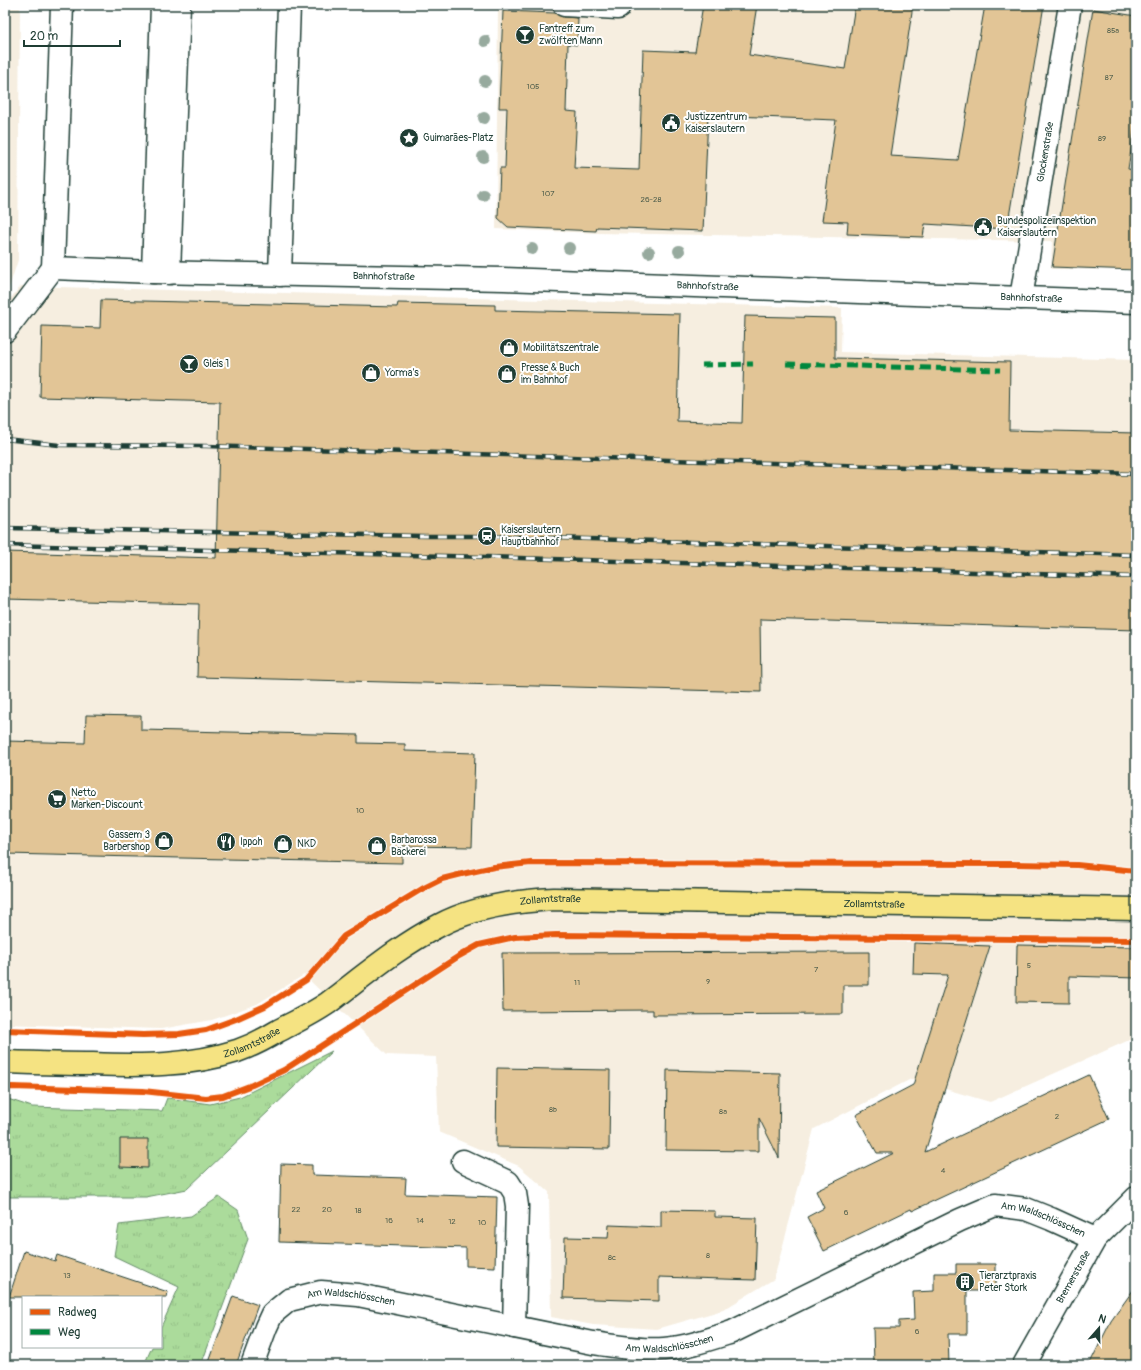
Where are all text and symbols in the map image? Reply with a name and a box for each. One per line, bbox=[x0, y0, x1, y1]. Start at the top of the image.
scale bar bbox=[24, 22, 120, 48]
place label: Fantreff zum zwölften Mann bbox=[539, 23, 603, 47]
bar icon: Fantreff zum zwölften Mann bbox=[514, 24, 536, 46]
house number: 85a bbox=[1107, 26, 1119, 35]
text: 20 m bbox=[30, 29, 59, 44]
house number: 87 bbox=[1105, 73, 1114, 82]
house number: 105 bbox=[527, 82, 539, 91]
place label: Justizzentrum Kaiserslautern bbox=[685, 111, 747, 135]
public building icon: Justizzentrum Kaiserslautern bbox=[660, 112, 682, 134]
street label: Glockenstraße bbox=[1034, 121, 1056, 183]
place icon: Guimarães-Platz bbox=[398, 127, 420, 149]
place label: Guimarães-Platz bbox=[423, 132, 493, 144]
house number: 89 bbox=[1098, 134, 1106, 143]
house number: 107 bbox=[542, 189, 555, 198]
house number: 26-28 bbox=[640, 195, 662, 204]
place label: Bundespolizeiinspektion Kaiserslautern bbox=[997, 215, 1096, 239]
public building icon: Bundespolizeiinspektion Kaiserslautern bbox=[972, 216, 994, 238]
street label: Bahnhofstraße bbox=[353, 270, 415, 283]
street label: Bahnhofstraße bbox=[676, 279, 739, 294]
street label: Bahnhofstraße bbox=[1000, 291, 1063, 305]
shop icon: Mobilitätszentrale bbox=[498, 337, 520, 359]
place label: Mobilitätszentrale bbox=[523, 342, 599, 354]
bar icon: Gleis 1 bbox=[178, 353, 200, 375]
place label: Gleis 1 bbox=[203, 358, 229, 370]
shop icon: Yorma's bbox=[360, 362, 382, 384]
place label: Presse & Buch im Bahnhof bbox=[521, 362, 580, 386]
shop icon: Presse & Buch im Bahnhof bbox=[496, 363, 518, 385]
place label: Yorma's bbox=[384, 367, 419, 379]
place label: Kaiserslautern Hauptbahnhof bbox=[501, 524, 561, 548]
station icon: Kaiserslautern Hauptbahnhof bbox=[476, 525, 498, 547]
place label: Netto Marken-Discount bbox=[71, 787, 144, 811]
supermarket icon: Netto Marken-Discount bbox=[46, 788, 68, 810]
house number: 10 bbox=[356, 806, 365, 815]
place label: Gassem 3 Barbershop bbox=[103, 829, 150, 853]
shop icon: Gassem 3 Barbershop bbox=[153, 830, 175, 852]
restaurant icon: Ippoh bbox=[215, 831, 237, 853]
shop icon: NKD bbox=[272, 833, 294, 855]
place label: Barbarossa Bäckerei bbox=[391, 834, 437, 858]
shop icon: Barbarossa Bäckerei bbox=[366, 835, 388, 857]
place label: Ippoh bbox=[240, 836, 263, 848]
place label: NKD bbox=[297, 838, 316, 850]
street label: Zollamtstraße bbox=[519, 893, 581, 908]
street label: Zollamtstraße bbox=[843, 898, 905, 911]
house number: 5 bbox=[1027, 961, 1031, 970]
house number: 7 bbox=[814, 965, 819, 974]
house number: 9 bbox=[706, 977, 710, 986]
house number: 11 bbox=[574, 978, 580, 987]
street label: Zollamtstraße bbox=[222, 1025, 283, 1061]
house number: 8b bbox=[549, 1105, 557, 1114]
house number: 8a bbox=[719, 1107, 727, 1116]
house number: 2 bbox=[1055, 1112, 1060, 1121]
house number: 4 bbox=[941, 1166, 946, 1175]
street label: Am Waldschlösschen bbox=[1000, 1200, 1087, 1240]
house number: 22 bbox=[292, 1205, 301, 1214]
house number: 20 bbox=[322, 1205, 333, 1214]
house number: 18 bbox=[354, 1206, 362, 1215]
house number: 6 bbox=[844, 1208, 849, 1217]
house number: 16 bbox=[385, 1216, 393, 1225]
house number: 14 bbox=[416, 1216, 424, 1225]
house number: 12 bbox=[448, 1217, 456, 1226]
house number: 10 bbox=[478, 1218, 487, 1227]
street label: Bremerstraße bbox=[1054, 1249, 1093, 1305]
house number: 8 bbox=[706, 1251, 710, 1260]
house number: 8c bbox=[608, 1253, 616, 1262]
place label: Tierarztpraxis Peter Stork bbox=[979, 1270, 1037, 1294]
house number: 13 bbox=[63, 1271, 71, 1280]
building icon: Tierarztpraxis Peter Stork bbox=[954, 1271, 976, 1293]
street label: Am Waldschlösschen bbox=[306, 1286, 396, 1308]
legend bbox=[22, 1296, 162, 1348]
text: Radweg bbox=[58, 1305, 96, 1320]
north arrow bbox=[1079, 1308, 1119, 1348]
text: N bbox=[1097, 1312, 1108, 1327]
text: Weg bbox=[58, 1325, 80, 1340]
house number: 6 bbox=[915, 1327, 920, 1336]
street label: Am Waldschlösschen bbox=[625, 1332, 715, 1356]

